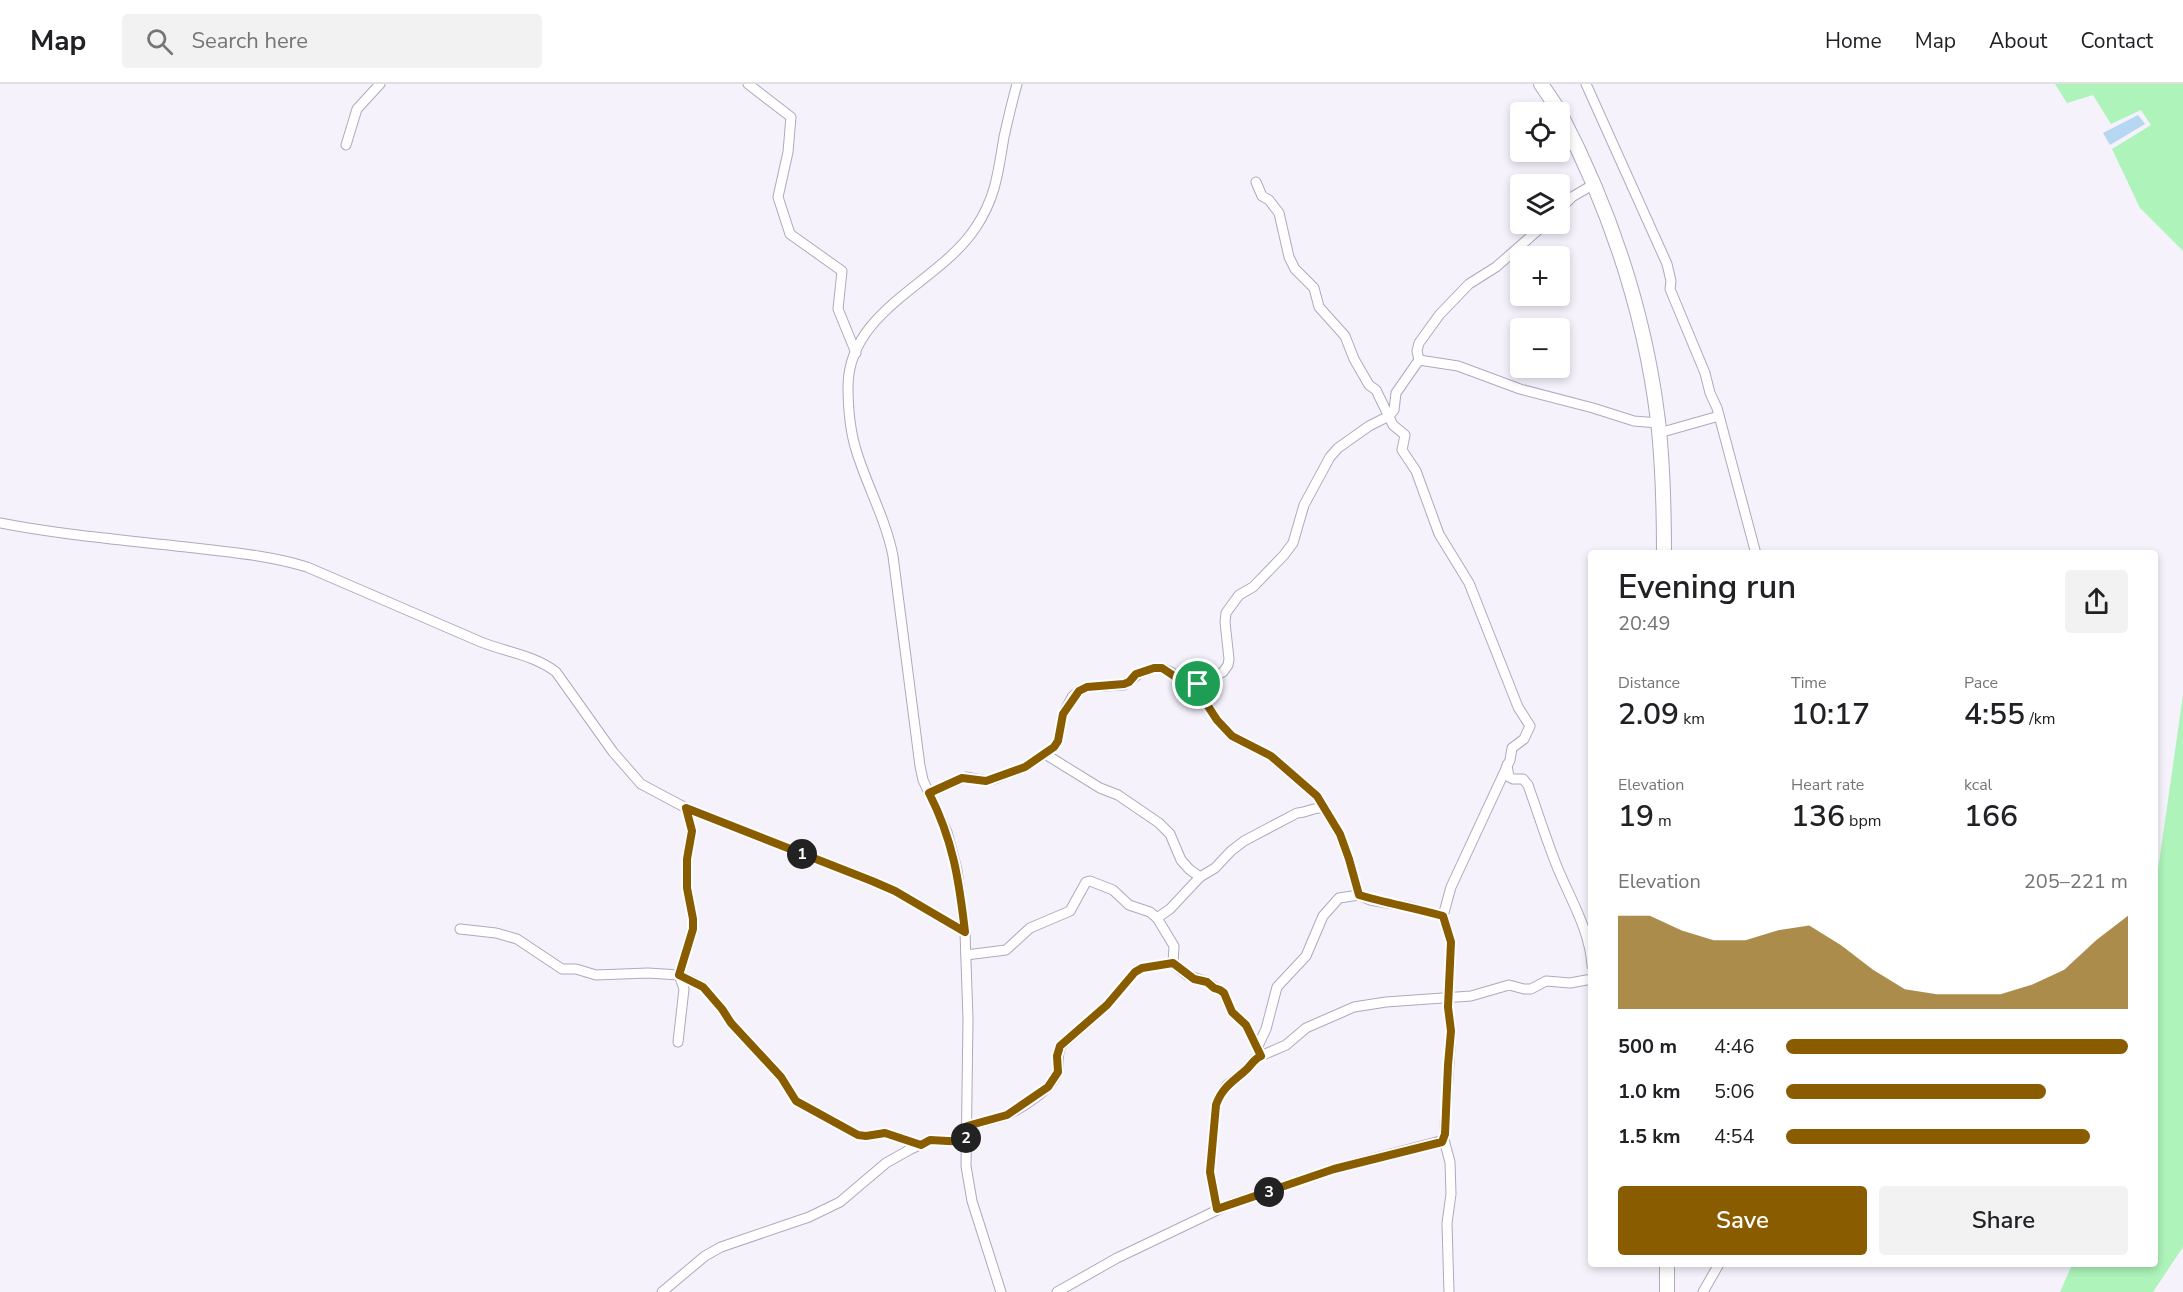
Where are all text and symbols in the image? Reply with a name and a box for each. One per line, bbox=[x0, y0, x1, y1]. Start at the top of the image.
search box bbox=[122, 14, 542, 68]
text: Map bbox=[30, 22, 86, 60]
icon: search bbox=[143, 25, 176, 58]
text: Search here bbox=[191, 26, 308, 56]
text: Home bbox=[1825, 27, 1882, 55]
text: Map bbox=[1915, 27, 1956, 55]
text: About bbox=[1989, 27, 2047, 55]
text: Contact bbox=[2080, 27, 2153, 55]
map controls bbox=[1510, 102, 1570, 378]
button: locate bbox=[1510, 102, 1570, 162]
button: layers bbox=[1510, 174, 1570, 234]
button: + bbox=[1510, 246, 1570, 306]
button: − bbox=[1510, 318, 1570, 378]
text: Evening run bbox=[1618, 565, 1796, 610]
button: share bbox=[2065, 570, 2128, 633]
text: 20:49 bbox=[1618, 610, 1671, 637]
pin bbox=[1172, 658, 1223, 709]
icon: arrive bbox=[1181, 667, 1214, 700]
text: Distance bbox=[1618, 672, 1680, 694]
text: Time bbox=[1791, 672, 1827, 694]
text: Pace bbox=[1964, 672, 1998, 694]
text: 2.09 bbox=[1618, 694, 1679, 735]
text: 10:17 bbox=[1791, 694, 1870, 735]
text: 4:55 bbox=[1964, 694, 2025, 735]
text: km bbox=[1679, 708, 1705, 730]
text: /km bbox=[2025, 708, 2055, 730]
text: Elevation bbox=[1618, 774, 1684, 796]
text: Heart rate bbox=[1791, 774, 1864, 796]
text: kcal bbox=[1964, 774, 1992, 796]
text: 19 bbox=[1618, 796, 1654, 837]
text: 136 bbox=[1791, 796, 1845, 837]
text: 166 bbox=[1964, 796, 2018, 837]
text: m bbox=[1654, 810, 1672, 832]
text: bpm bbox=[1845, 810, 1881, 832]
pin: 1 bbox=[787, 839, 817, 869]
text: 1 bbox=[797, 843, 807, 865]
text: Elevation bbox=[1618, 868, 1701, 895]
text: 205–221 m bbox=[2024, 868, 2128, 895]
text: 500 m bbox=[1618, 1033, 1677, 1060]
text: 4:46 bbox=[1714, 1033, 1755, 1060]
text: 1.0 km bbox=[1618, 1078, 1681, 1105]
text: 5:06 bbox=[1714, 1078, 1755, 1105]
pin: 2 bbox=[951, 1123, 981, 1153]
text: 1.5 km bbox=[1618, 1123, 1681, 1150]
text: 4:54 bbox=[1714, 1123, 1755, 1150]
text: 2 bbox=[961, 1127, 971, 1149]
pin: 3 bbox=[1254, 1177, 1284, 1207]
text: 3 bbox=[1264, 1181, 1274, 1203]
button: Save bbox=[1618, 1186, 1867, 1255]
button: Share bbox=[1879, 1186, 2128, 1255]

